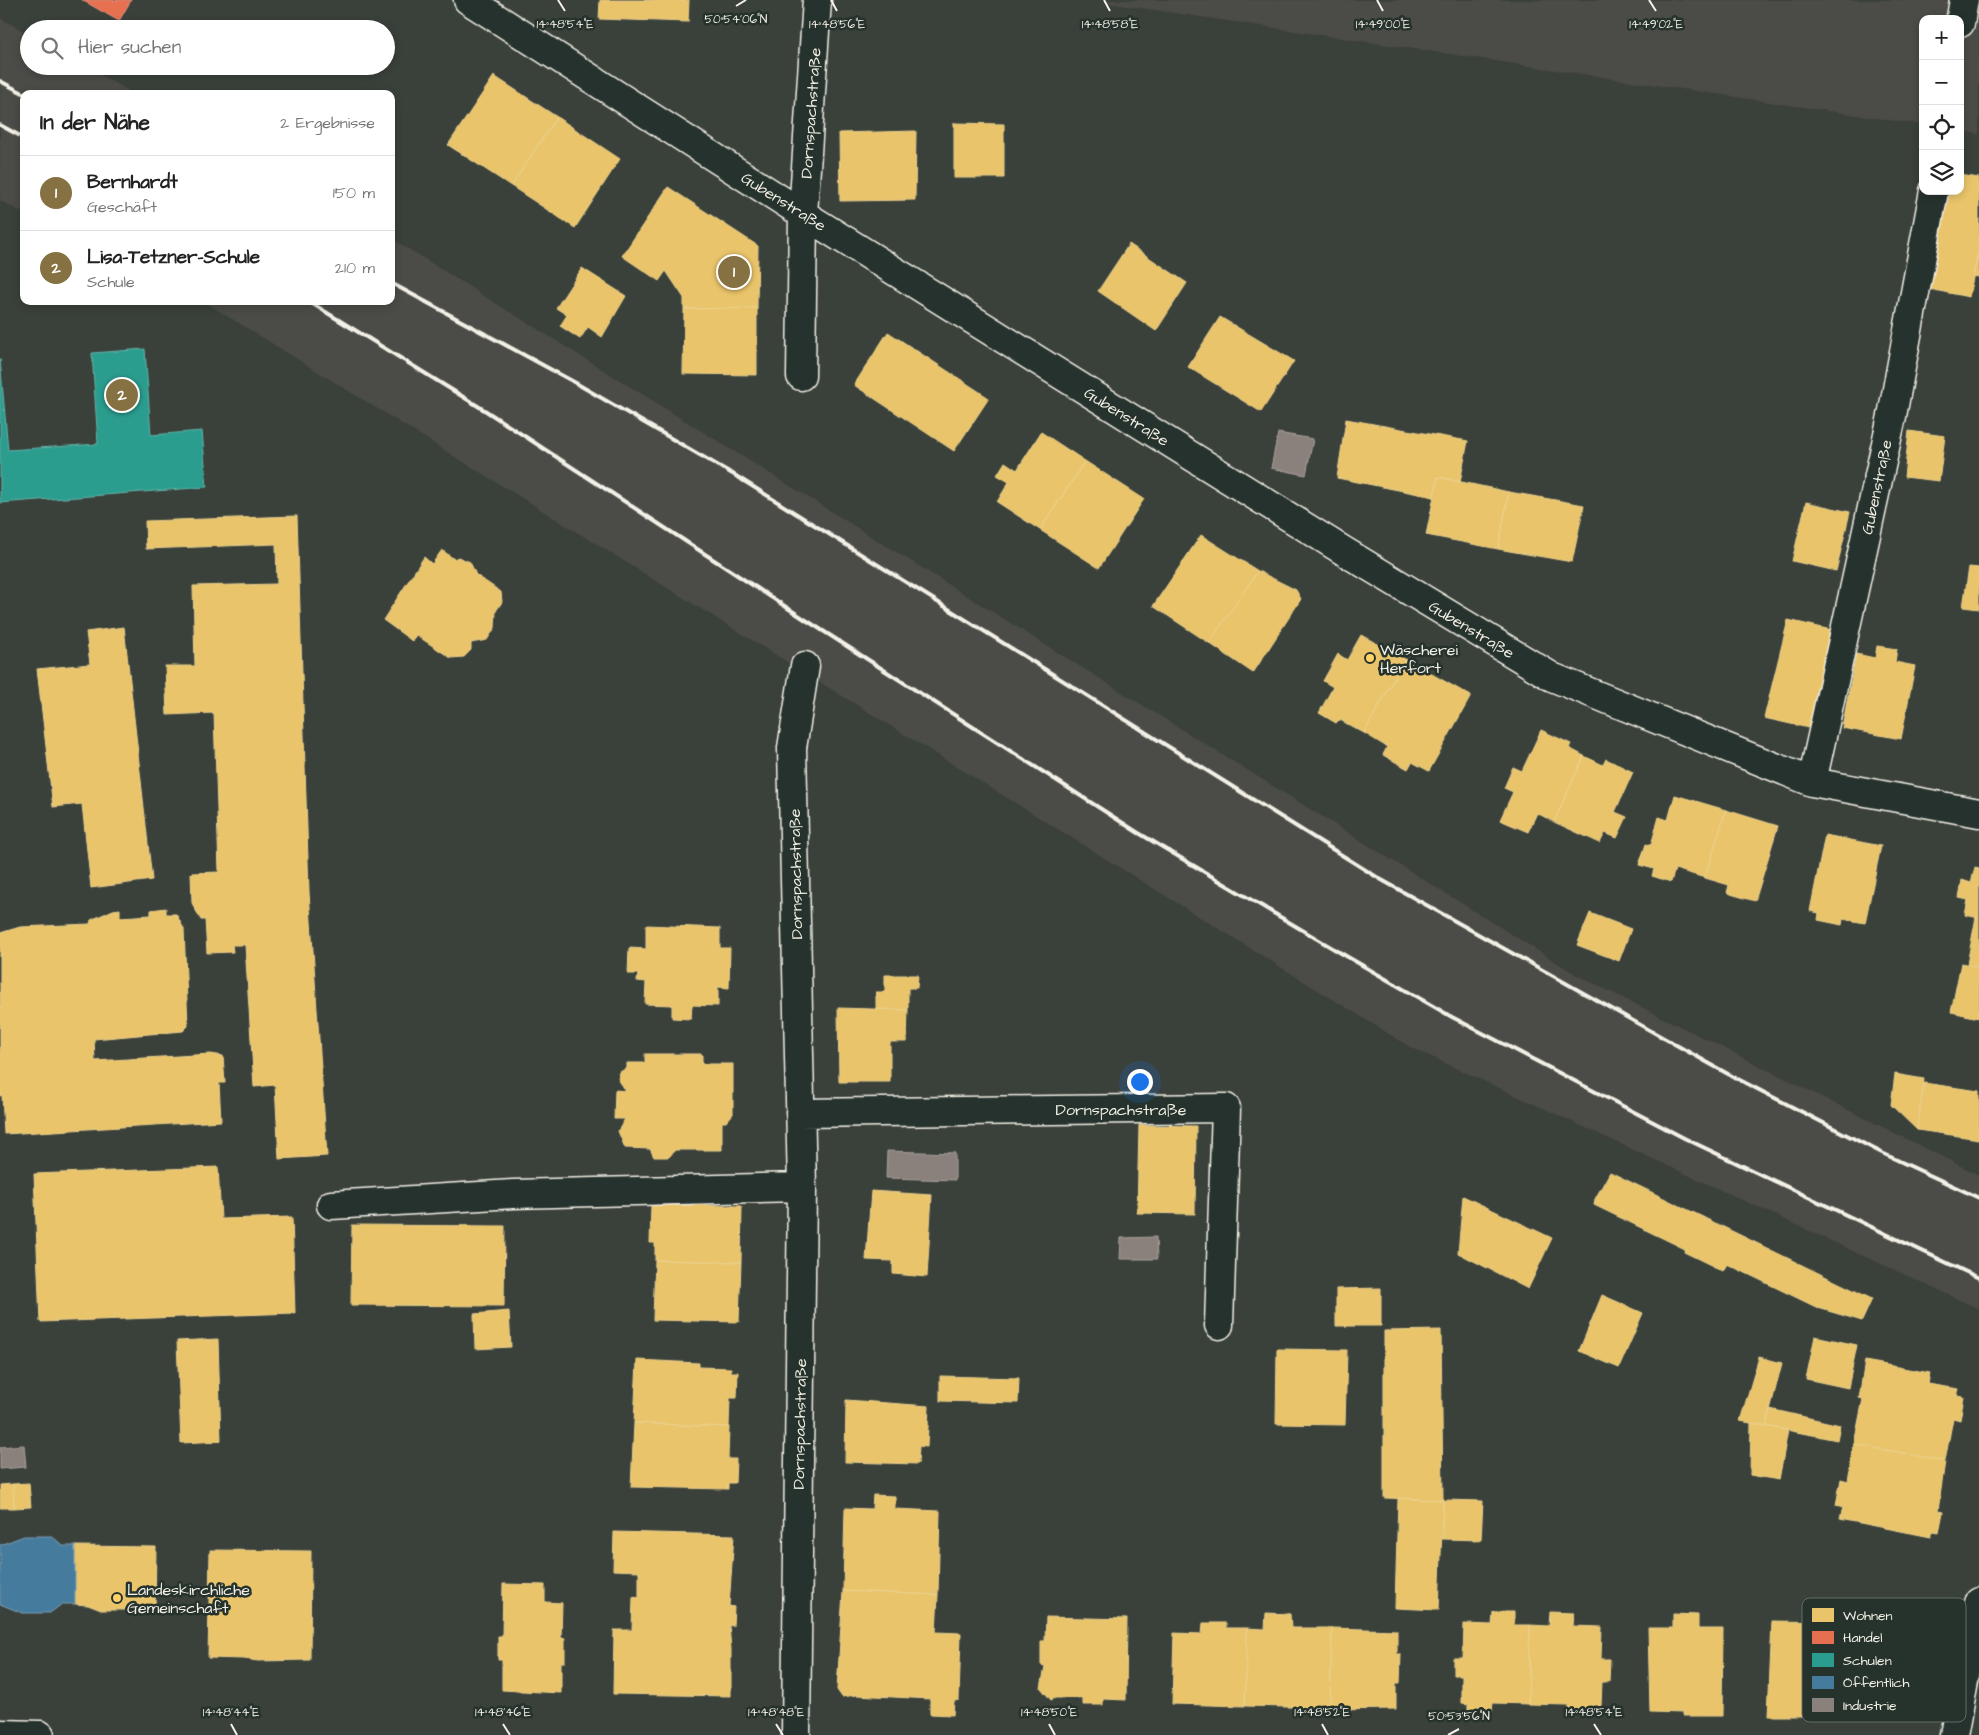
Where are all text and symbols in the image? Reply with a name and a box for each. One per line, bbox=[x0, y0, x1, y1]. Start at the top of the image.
text: 50°54'06"N bbox=[705, 11, 768, 28]
map controls bbox=[1919, 15, 1964, 195]
button: + bbox=[1919, 15, 1964, 60]
text: 14°48'54"E bbox=[537, 16, 593, 33]
text: 14°48'56"E bbox=[809, 16, 865, 33]
text: 14°48'58"E bbox=[1082, 16, 1138, 33]
text: 14°49'00"E bbox=[1356, 16, 1410, 33]
text: 14°49'02"E bbox=[1629, 16, 1683, 33]
search box bbox=[20, 20, 395, 75]
icon: search bbox=[38, 34, 66, 62]
text: Hier suchen bbox=[78, 34, 181, 61]
street label: Dornspachstraße bbox=[795, 47, 827, 179]
button: − bbox=[1919, 60, 1964, 105]
button: locate bbox=[1919, 105, 1964, 150]
text: In der Nähe bbox=[40, 108, 150, 137]
text: 2 Ergebnisse bbox=[280, 112, 375, 134]
button: layers bbox=[1919, 150, 1964, 195]
street label: Gubenstraße bbox=[737, 167, 830, 237]
text: Bernhardt bbox=[87, 169, 178, 196]
text: 1 bbox=[55, 182, 57, 204]
text: 150 m bbox=[333, 182, 375, 204]
text: Geschäft bbox=[87, 196, 157, 218]
text: Lisa-Tetzner-Schule bbox=[87, 244, 260, 271]
pin: 1 bbox=[718, 253, 750, 291]
text: 2 bbox=[51, 257, 61, 279]
text: 210 m bbox=[335, 257, 375, 279]
text: Schule bbox=[87, 271, 135, 293]
pin: 2 bbox=[106, 376, 138, 414]
street label: Gubenstraße bbox=[1080, 382, 1173, 452]
street label: Gubenstraße bbox=[1856, 437, 1898, 537]
street label: Gubenstraße bbox=[1425, 596, 1519, 664]
place label: Wäscherei Herfort bbox=[1380, 639, 1458, 679]
marker: Wäscherei Herfort bbox=[1364, 652, 1376, 664]
street label: Dornspachstraße bbox=[784, 808, 808, 940]
your location bbox=[1127, 1069, 1153, 1095]
street label: Dornspachstraße bbox=[1056, 1099, 1187, 1121]
street label: Dornspachstraße bbox=[788, 1358, 812, 1490]
place label: Landeskirchliche Gemeinschaft bbox=[127, 1579, 250, 1619]
marker: Landeskirchliche Gemeinschaft bbox=[111, 1592, 123, 1604]
legend bbox=[1802, 1598, 1966, 1722]
text: Wohnen bbox=[1843, 1606, 1893, 1626]
text: Handel bbox=[1843, 1628, 1883, 1648]
text: Schulen bbox=[1843, 1651, 1892, 1671]
text: Öffentlich bbox=[1843, 1673, 1909, 1693]
text: Industrie bbox=[1843, 1696, 1897, 1716]
text: 14°48'44"E bbox=[203, 1704, 259, 1721]
text: 14°48'46"E bbox=[475, 1704, 531, 1721]
text: 14°48'48"E bbox=[748, 1704, 804, 1721]
text: 14°48'50"E bbox=[1021, 1704, 1077, 1721]
text: 14°48'52"E bbox=[1294, 1704, 1350, 1721]
text: 14°48'54"E bbox=[1566, 1704, 1622, 1721]
text: 50°53'56"N bbox=[1428, 1708, 1490, 1725]

